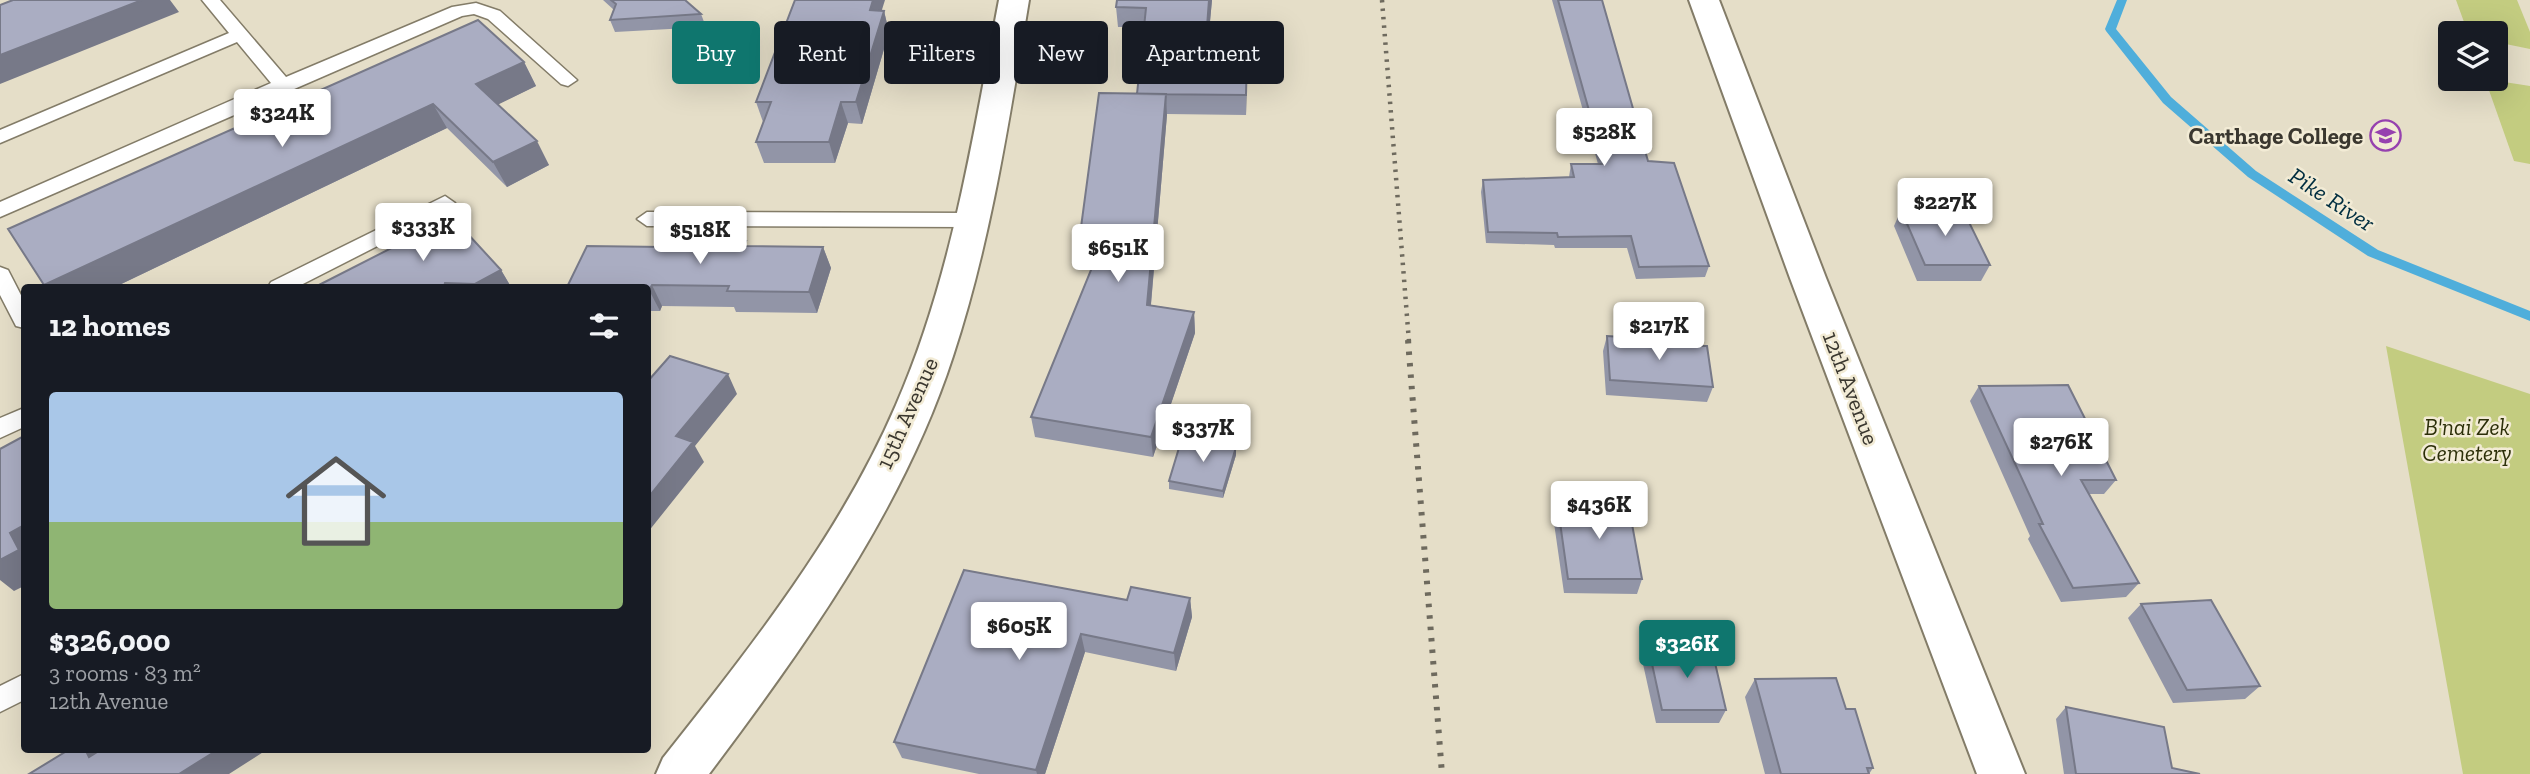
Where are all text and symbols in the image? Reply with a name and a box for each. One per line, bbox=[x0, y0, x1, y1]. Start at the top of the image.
chip: Buy bbox=[672, 21, 760, 84]
chip: Rent bbox=[774, 21, 870, 84]
chip: Filters bbox=[884, 21, 1000, 84]
chip: New bbox=[1014, 21, 1108, 84]
chip: Apartment bbox=[1122, 21, 1284, 84]
map controls bbox=[2438, 21, 2508, 91]
button: layers bbox=[2438, 21, 2508, 91]
pin: $324K bbox=[233, 90, 331, 149]
text: $324K bbox=[250, 98, 314, 126]
pin: $528K bbox=[1555, 108, 1653, 168]
text: $528K bbox=[1572, 117, 1636, 145]
school or university icon: Carthage College bbox=[2369, 119, 2403, 153]
place label: Carthage College bbox=[2189, 122, 2363, 150]
water label: Pike River bbox=[2284, 161, 2381, 238]
pin: $227K bbox=[1896, 178, 1994, 238]
text: $227K bbox=[1914, 187, 1976, 215]
pin: $333K bbox=[374, 204, 472, 263]
pin: $518K bbox=[651, 206, 749, 266]
text: $333K bbox=[391, 212, 455, 240]
text: $518K bbox=[670, 215, 730, 243]
pin: $651K bbox=[1069, 224, 1167, 284]
text: $651K bbox=[1088, 233, 1148, 261]
pin: $217K bbox=[1610, 302, 1708, 362]
icon: filters bbox=[585, 307, 623, 345]
text: 12 homes bbox=[49, 308, 171, 344]
text: $217K bbox=[1629, 311, 1689, 339]
street label: 12th Avenue bbox=[1817, 327, 1885, 449]
street label: 15th Avenue bbox=[870, 353, 944, 473]
pin: $337K bbox=[1154, 405, 1252, 464]
text: $337K bbox=[1172, 413, 1234, 441]
park label: B'nai Zek Cemetery bbox=[2422, 413, 2512, 467]
pin: $276K bbox=[2012, 419, 2110, 478]
text: $276K bbox=[2030, 427, 2092, 455]
icon: home bbox=[273, 438, 399, 564]
pin: $436K bbox=[1550, 482, 1648, 541]
text: $436K bbox=[1567, 490, 1631, 518]
pin: $605K bbox=[970, 602, 1068, 662]
text: $605K bbox=[987, 611, 1051, 639]
pin: $326K bbox=[1638, 620, 1736, 680]
text: $326,000 bbox=[49, 623, 170, 659]
text: $326K bbox=[1655, 629, 1719, 657]
text: 3 rooms · 83 m² bbox=[49, 659, 201, 687]
text: 12th Avenue bbox=[49, 687, 168, 715]

